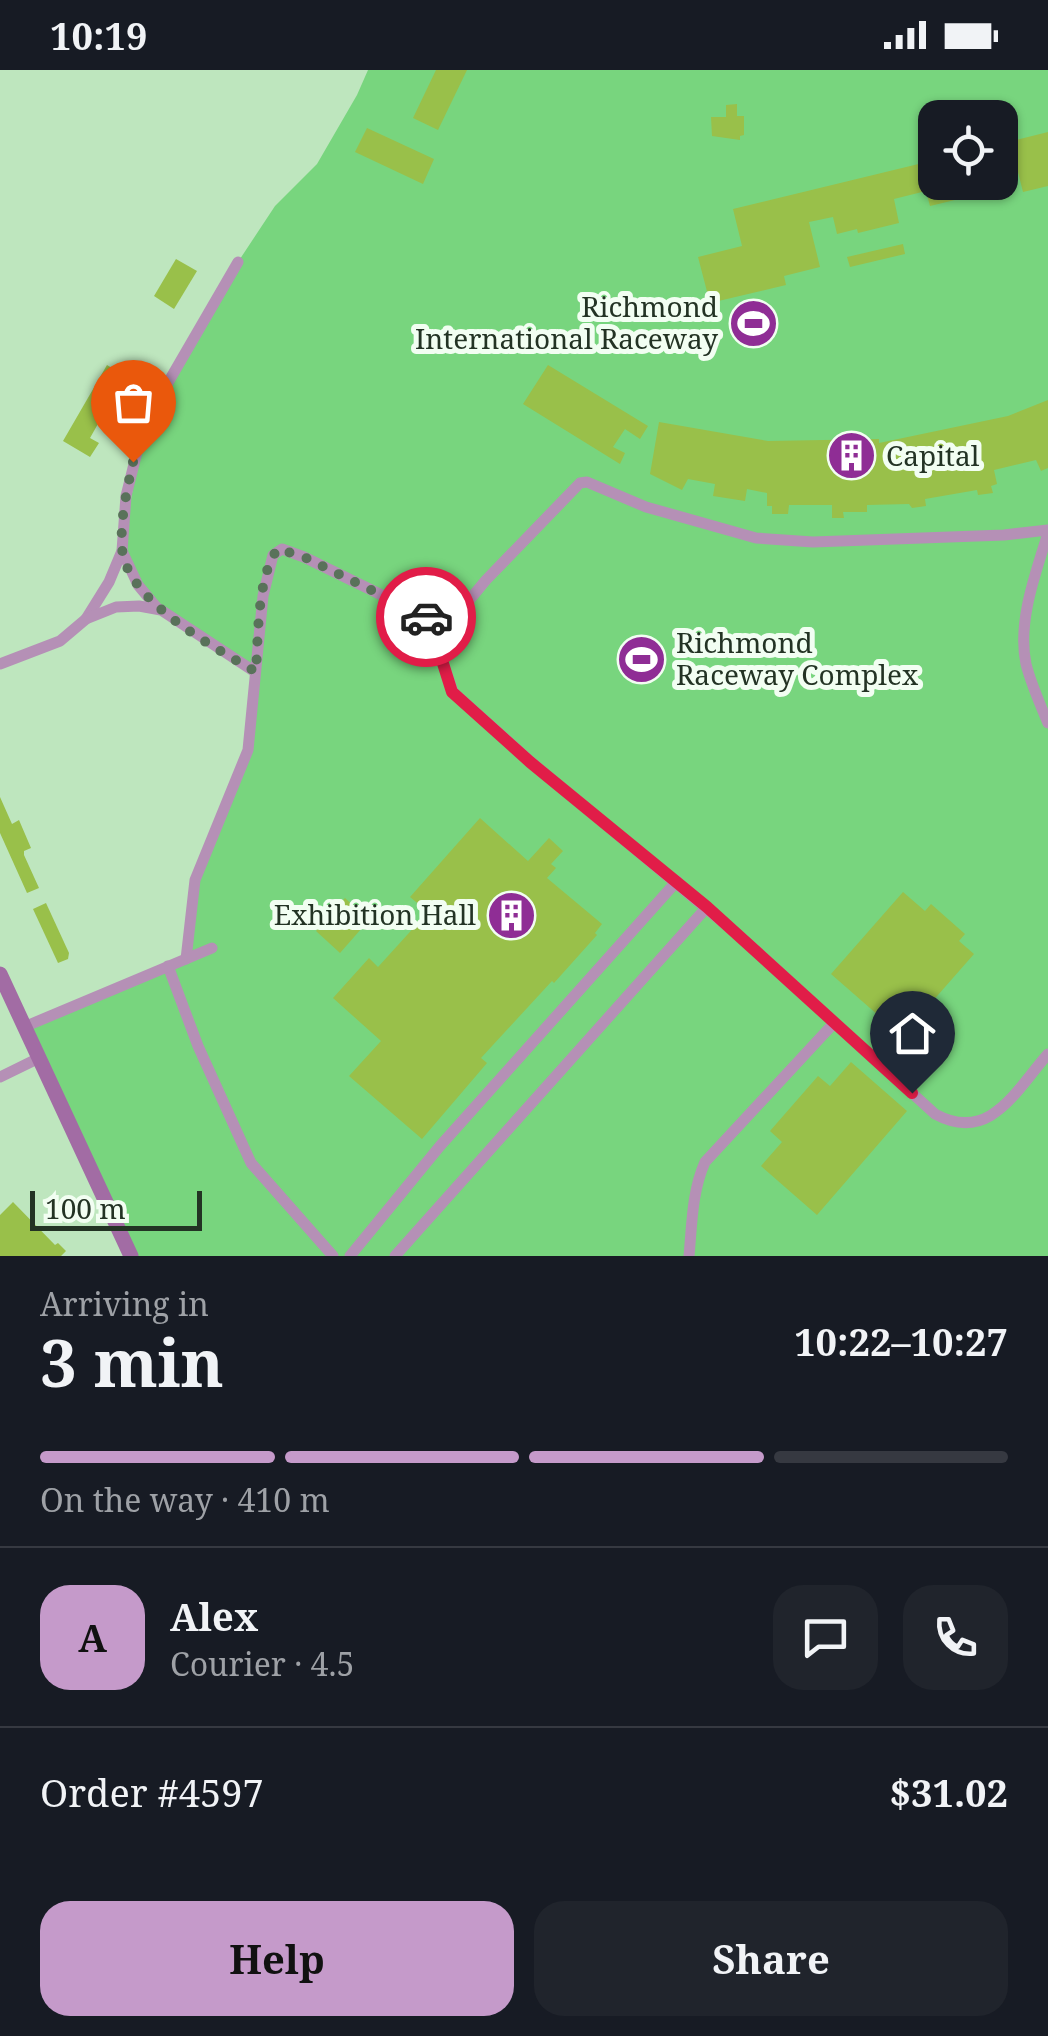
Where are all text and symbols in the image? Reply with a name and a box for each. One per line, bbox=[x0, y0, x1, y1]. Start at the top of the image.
text: 10:19 bbox=[50, 9, 147, 61]
map controls bbox=[918, 100, 1018, 200]
button: locate bbox=[918, 100, 1018, 200]
place label: Richmond International Raceway bbox=[415, 287, 718, 357]
sports icon: Richmond International Raceway bbox=[727, 297, 779, 349]
pin bbox=[91, 360, 176, 463]
icon: bag bbox=[106, 375, 161, 430]
building icon: Capital bbox=[825, 430, 877, 482]
place label: Capital bbox=[886, 436, 980, 474]
courier bbox=[376, 567, 476, 667]
icon: car bbox=[399, 590, 454, 645]
place label: Richmond Raceway Complex bbox=[676, 623, 919, 693]
sports icon: Richmond Raceway Complex bbox=[615, 633, 667, 685]
building icon: Exhibition Hall bbox=[485, 889, 537, 941]
place label: Exhibition Hall bbox=[274, 895, 476, 933]
pin bbox=[870, 991, 955, 1094]
icon: home bbox=[885, 1006, 940, 1061]
scale bar bbox=[30, 1186, 202, 1230]
text: 100 m bbox=[45, 1189, 126, 1227]
text: Arriving in bbox=[40, 1282, 209, 1325]
text: 10:22–10:27 bbox=[794, 1315, 1008, 1367]
text: 3 min bbox=[40, 1318, 224, 1406]
text: On the way · 410 m bbox=[40, 1478, 330, 1521]
button: chat bbox=[773, 1585, 878, 1690]
button: phone bbox=[903, 1585, 1008, 1690]
text: Alex bbox=[170, 1590, 258, 1642]
text: A bbox=[78, 1611, 107, 1663]
text: Courier · 4.5 bbox=[170, 1642, 354, 1685]
text: Order #4597 bbox=[40, 1766, 264, 1818]
text: $31.02 bbox=[889, 1766, 1008, 1818]
button: Help bbox=[40, 1901, 514, 2016]
button: Share bbox=[534, 1901, 1008, 2016]

